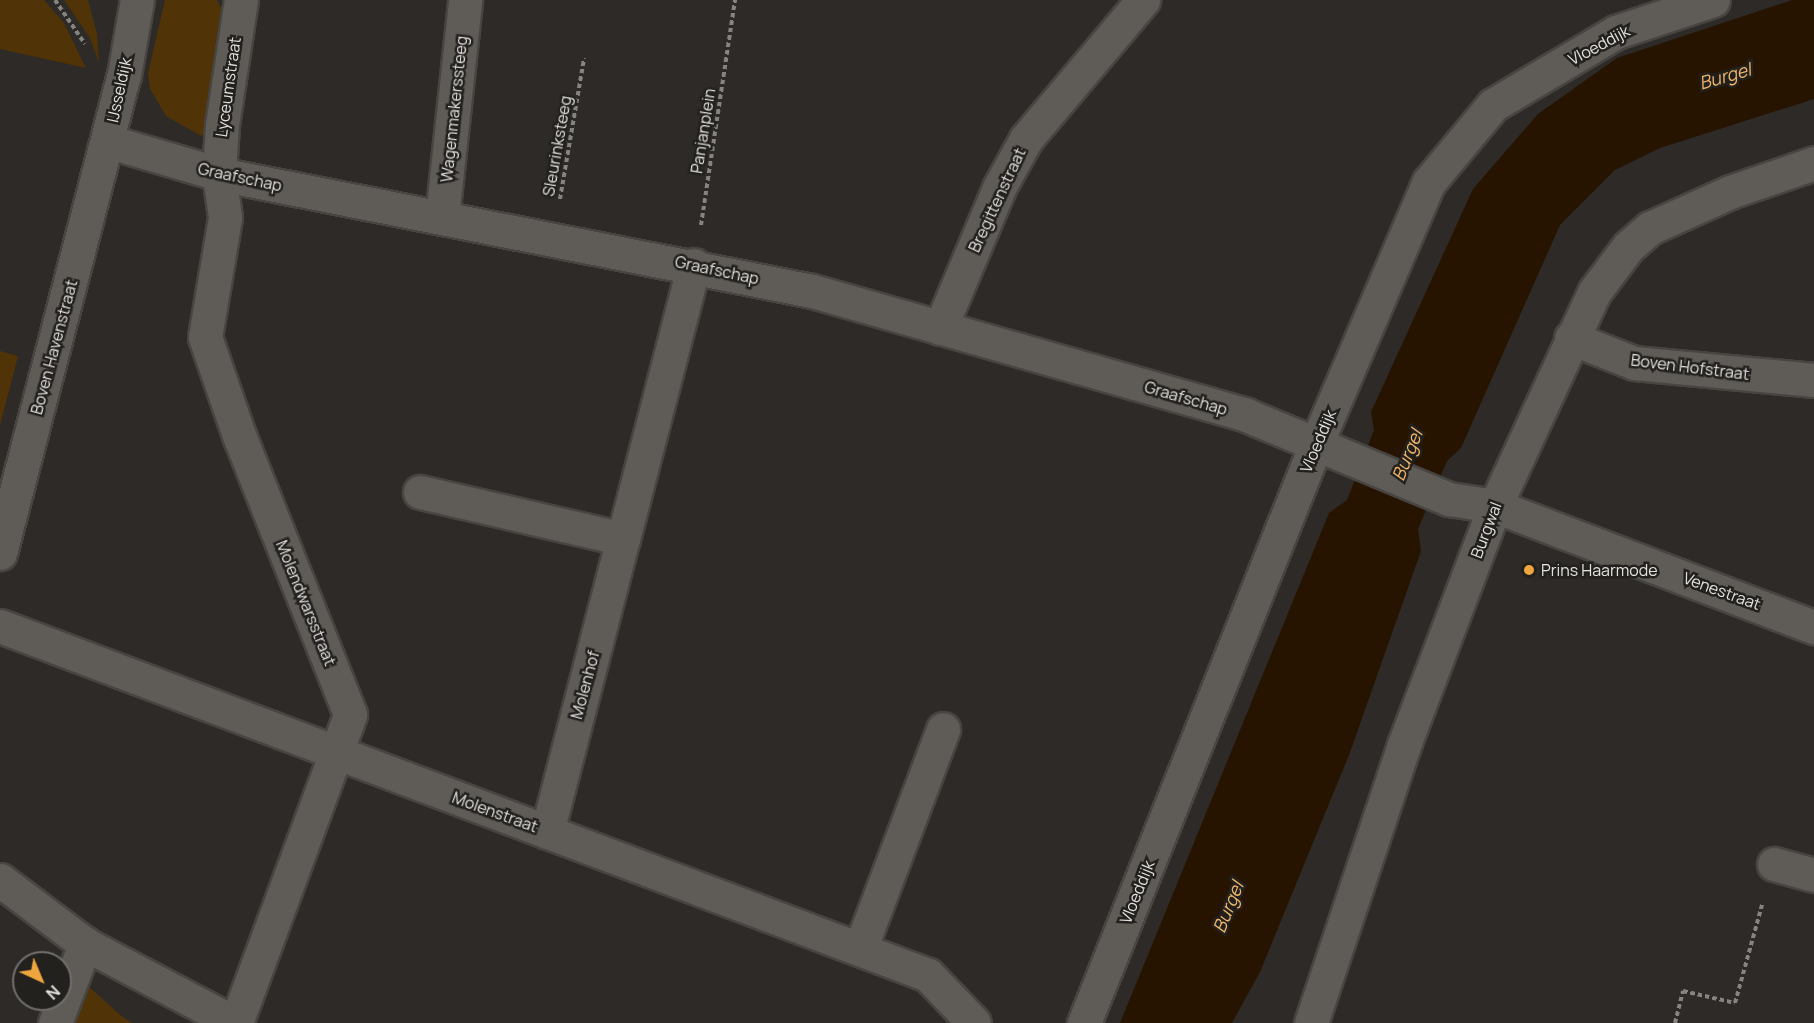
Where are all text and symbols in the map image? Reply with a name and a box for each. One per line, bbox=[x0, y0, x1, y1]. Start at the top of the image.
street label: Vloeddijk bbox=[1565, 21, 1633, 69]
street label: Wagenmakerssteeg bbox=[437, 35, 471, 183]
street label: Lyceumstraat bbox=[211, 36, 245, 138]
street label: IJsseldijk bbox=[103, 56, 135, 124]
water label: Burgel bbox=[1696, 58, 1754, 94]
street label: Panjanplein bbox=[687, 87, 719, 175]
street label: Sleurinksteeg bbox=[539, 94, 575, 198]
street label: Bregittenstraat bbox=[964, 145, 1030, 255]
street label: Graafschap bbox=[196, 159, 284, 195]
street label: Graafschap bbox=[673, 252, 761, 288]
street label: Boven Havenstraat bbox=[27, 277, 81, 417]
street label: Boven Hofstraat bbox=[1630, 350, 1750, 384]
street label: Graafschap bbox=[1142, 377, 1230, 419]
street label: Vloeddijk bbox=[1296, 407, 1340, 475]
water label: Burgel bbox=[1387, 426, 1427, 484]
street label: Burgwal bbox=[1467, 499, 1505, 561]
street label: Molendwarsstraat bbox=[272, 537, 340, 669]
place label: Prins Haarmode bbox=[1541, 560, 1658, 580]
marker: Prins Haarmode bbox=[1522, 563, 1536, 577]
street label: Venestraat bbox=[1681, 568, 1763, 614]
street label: Molenhof bbox=[567, 649, 603, 721]
street label: Molenstraat bbox=[450, 788, 540, 836]
street label: Vloeddijk bbox=[1116, 858, 1158, 926]
water label: Burgel bbox=[1208, 878, 1248, 936]
north arrow bbox=[12, 951, 72, 1011]
text: N bbox=[41, 981, 65, 1004]

